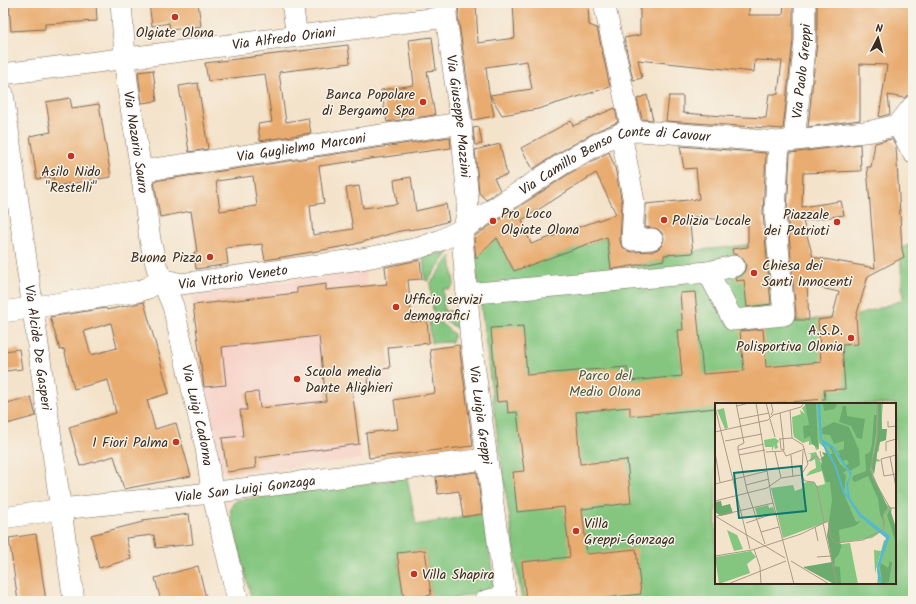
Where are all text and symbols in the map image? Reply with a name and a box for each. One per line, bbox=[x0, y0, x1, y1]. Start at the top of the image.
marker: Olgiate Olona bbox=[170, 12, 180, 22]
north arrow bbox=[858, 18, 898, 58]
text: N bbox=[875, 20, 883, 38]
street label: Via Alfredo Oriani bbox=[231, 21, 337, 56]
place label: Olgiate Olona bbox=[136, 22, 214, 44]
street label: Via Paolo Greppi bbox=[786, 23, 817, 120]
street label: Via Giuseppe Mazzini bbox=[439, 53, 476, 179]
place label: Banca Popolare di Bergamo Spa bbox=[322, 84, 416, 122]
street label: Via Nazario Sauro bbox=[117, 89, 154, 195]
marker: Banca Popolare di Bergamo Spa bbox=[418, 97, 428, 107]
street label: Via Camillo Benso Conte di Cavour bbox=[515, 121, 713, 201]
street label: Via Guglielmo Marconi bbox=[235, 127, 368, 168]
marker: Asilo Nido "Restelli" bbox=[66, 151, 76, 161]
place label: Asilo Nido "Restelli" bbox=[41, 161, 101, 199]
place label: Pro Loco Olgiate Olona bbox=[501, 203, 579, 241]
place label: Piazzale dei Patrioti bbox=[764, 204, 830, 242]
place label: Polizia Locale bbox=[672, 210, 752, 232]
marker: Polizia Locale bbox=[659, 215, 669, 225]
marker: Pro Loco Olgiate Olona bbox=[488, 216, 498, 226]
marker: Piazzale dei Patrioti bbox=[832, 217, 842, 227]
place label: Buona Pizza bbox=[131, 247, 202, 269]
marker: Buona Pizza bbox=[205, 252, 215, 262]
place label: Chiesa dei Santi Innocenti bbox=[762, 255, 853, 293]
street label: Via Vittorio Veneto bbox=[177, 259, 289, 296]
marker: Chiesa dei Santi Innocenti bbox=[749, 268, 759, 278]
street label: Via Alcide De Gasperi bbox=[18, 284, 57, 413]
place label: Ufficio servizi demografici bbox=[404, 289, 483, 327]
marker: Ufficio servizi demografici bbox=[391, 302, 401, 312]
place label: A.S.D. Polisportiva Olonia bbox=[736, 320, 843, 358]
marker: A.S.D. Polisportiva Olonia bbox=[846, 333, 856, 343]
place label: Scuola media Dante Alighieri bbox=[305, 361, 393, 399]
street label: Via Luigi Cadorna bbox=[175, 362, 218, 467]
street label: Via Luigia Greppi bbox=[462, 364, 498, 466]
park label: Parco del Medio Olona bbox=[569, 365, 641, 403]
marker: Scuola media Dante Alighieri bbox=[292, 374, 302, 384]
inset map bbox=[715, 403, 896, 584]
place label: I Fiori Palma bbox=[92, 432, 168, 454]
marker: I Fiori Palma bbox=[171, 437, 181, 447]
street label: Viale San Luigi Gonzaga bbox=[174, 470, 317, 509]
place label: Villa Greppi-Gonzaga bbox=[584, 513, 675, 551]
marker: Villa Greppi-Gonzaga bbox=[571, 526, 581, 536]
place label: Villa Shapira bbox=[422, 564, 495, 586]
marker: Villa Shapira bbox=[409, 569, 419, 579]

